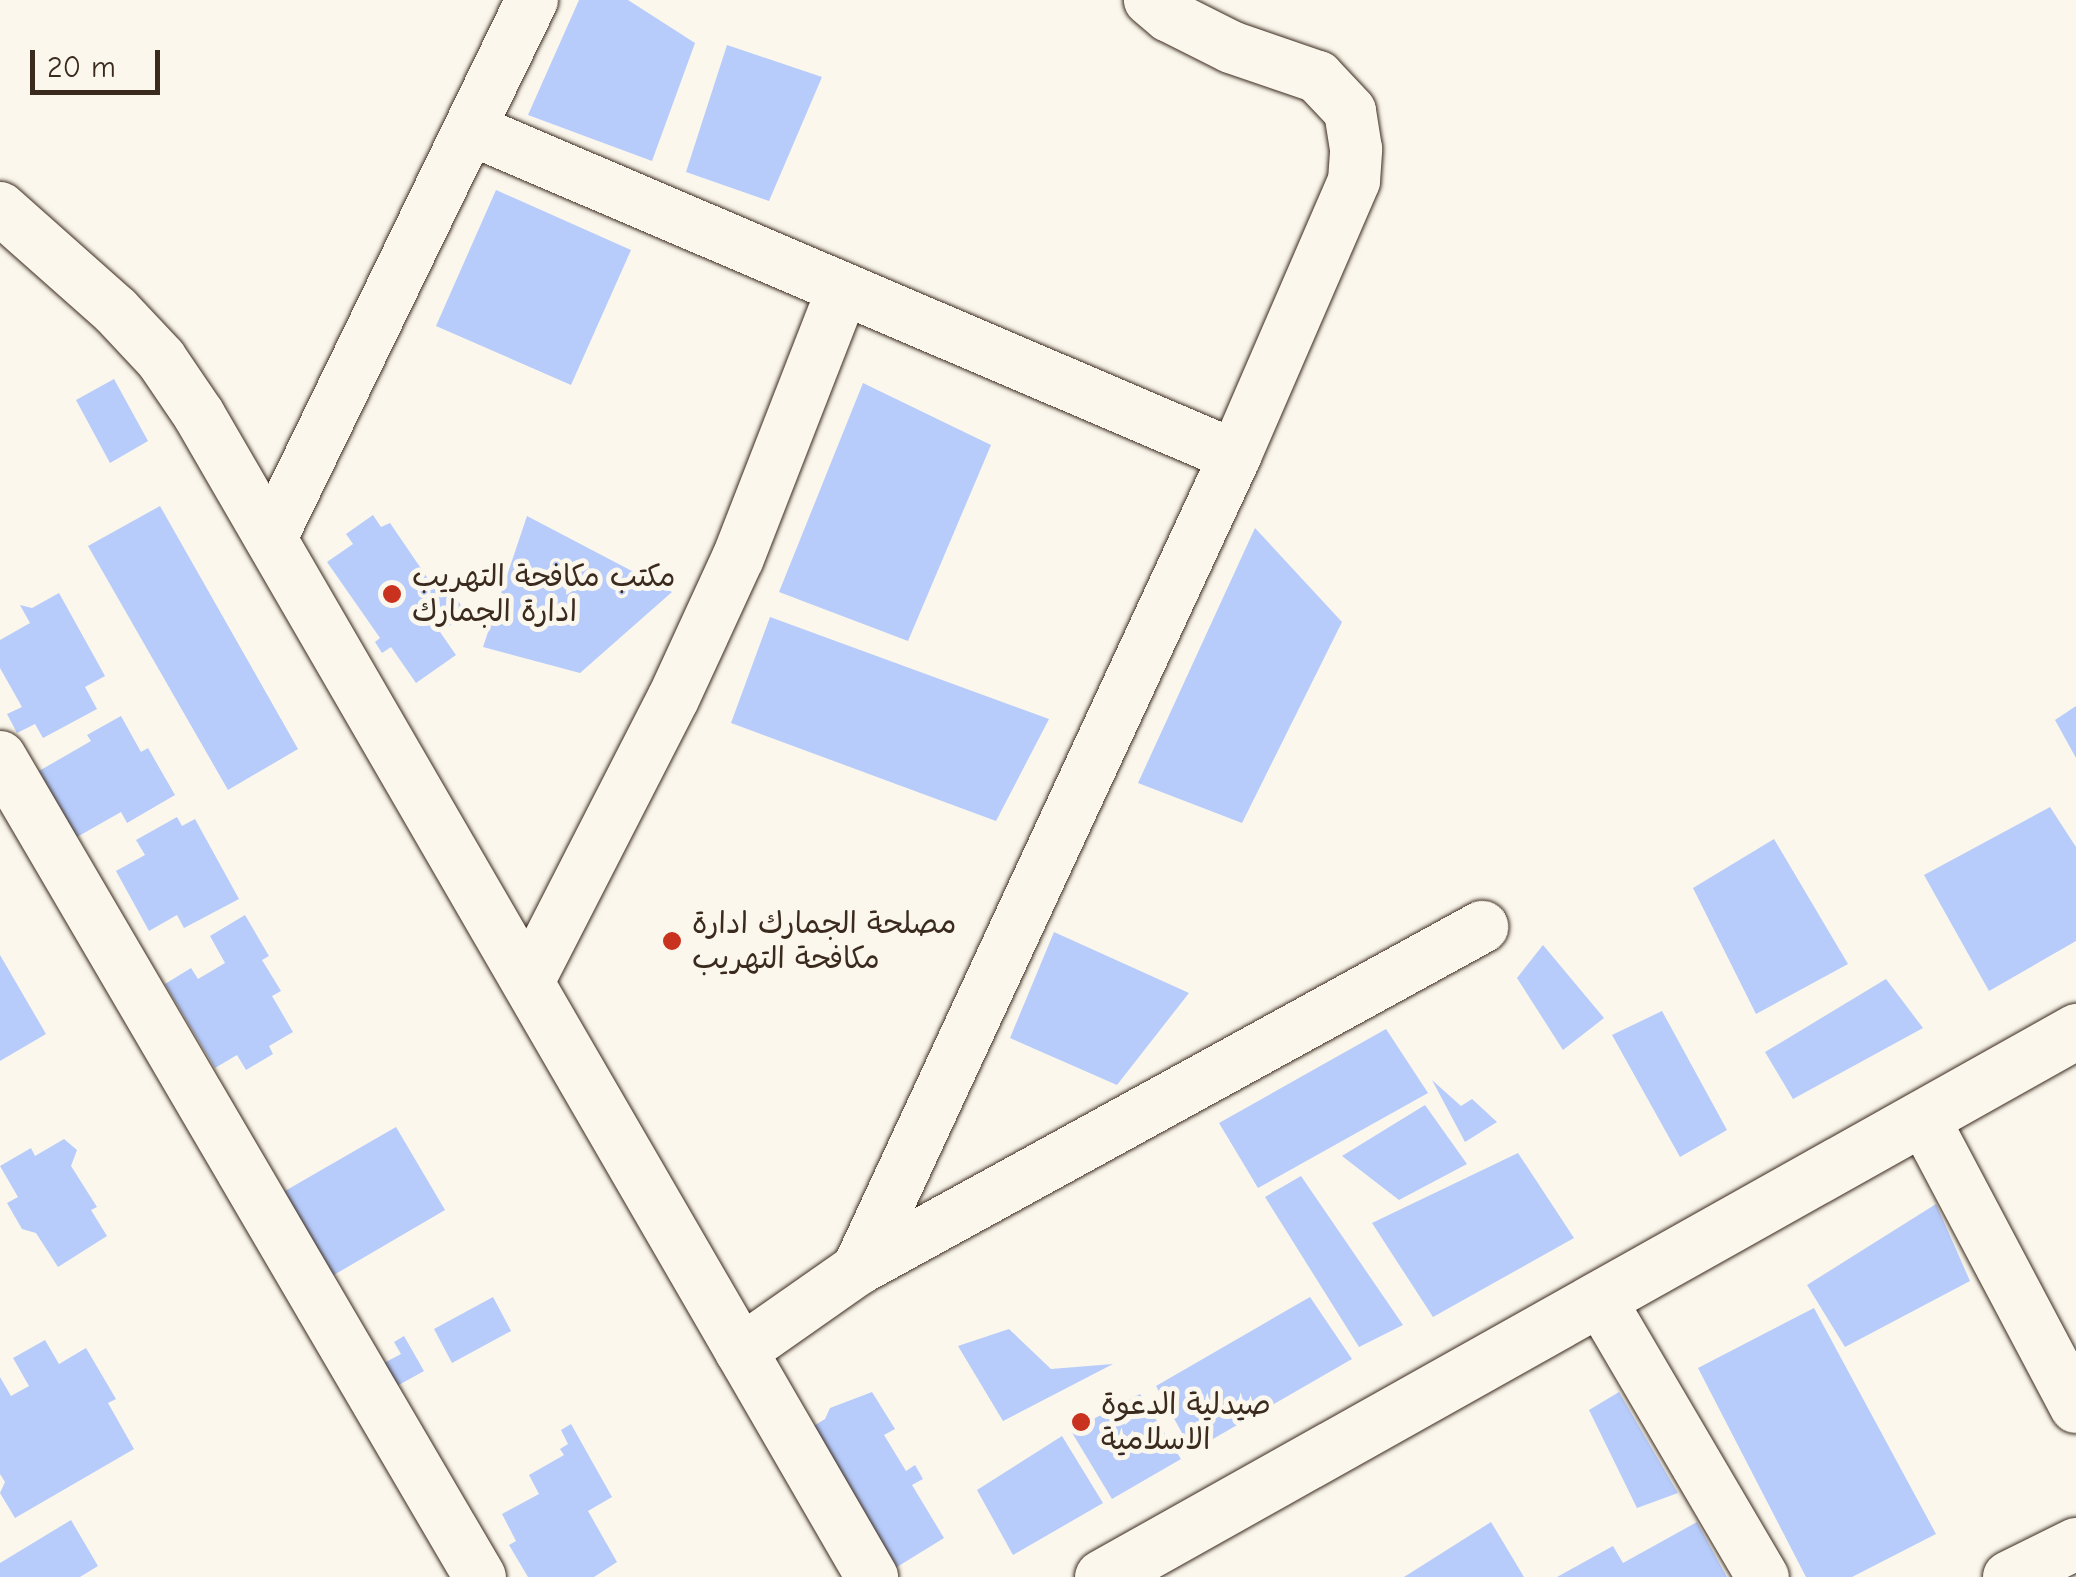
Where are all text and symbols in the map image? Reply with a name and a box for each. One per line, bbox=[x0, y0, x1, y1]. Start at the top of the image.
scale bar bbox=[35, 30, 165, 92]
text: 20 m bbox=[47, 50, 116, 85]
place label: مكتب مكافحة التهريب ادارة الجمارك bbox=[412, 559, 675, 630]
marker: مكتب مكافحة التهريب ادارة الجمارك bbox=[381, 583, 403, 605]
place label: مصلحة الجمارك ادارة مكافحة التهريب bbox=[692, 906, 956, 976]
marker: مصلحة الجمارك ادارة مكافحة التهريب bbox=[661, 930, 683, 952]
place label: صيدلية الدعوة الاسلامية bbox=[1101, 1387, 1271, 1458]
marker: صيدلية الدعوة الاسلامية bbox=[1070, 1411, 1092, 1433]

